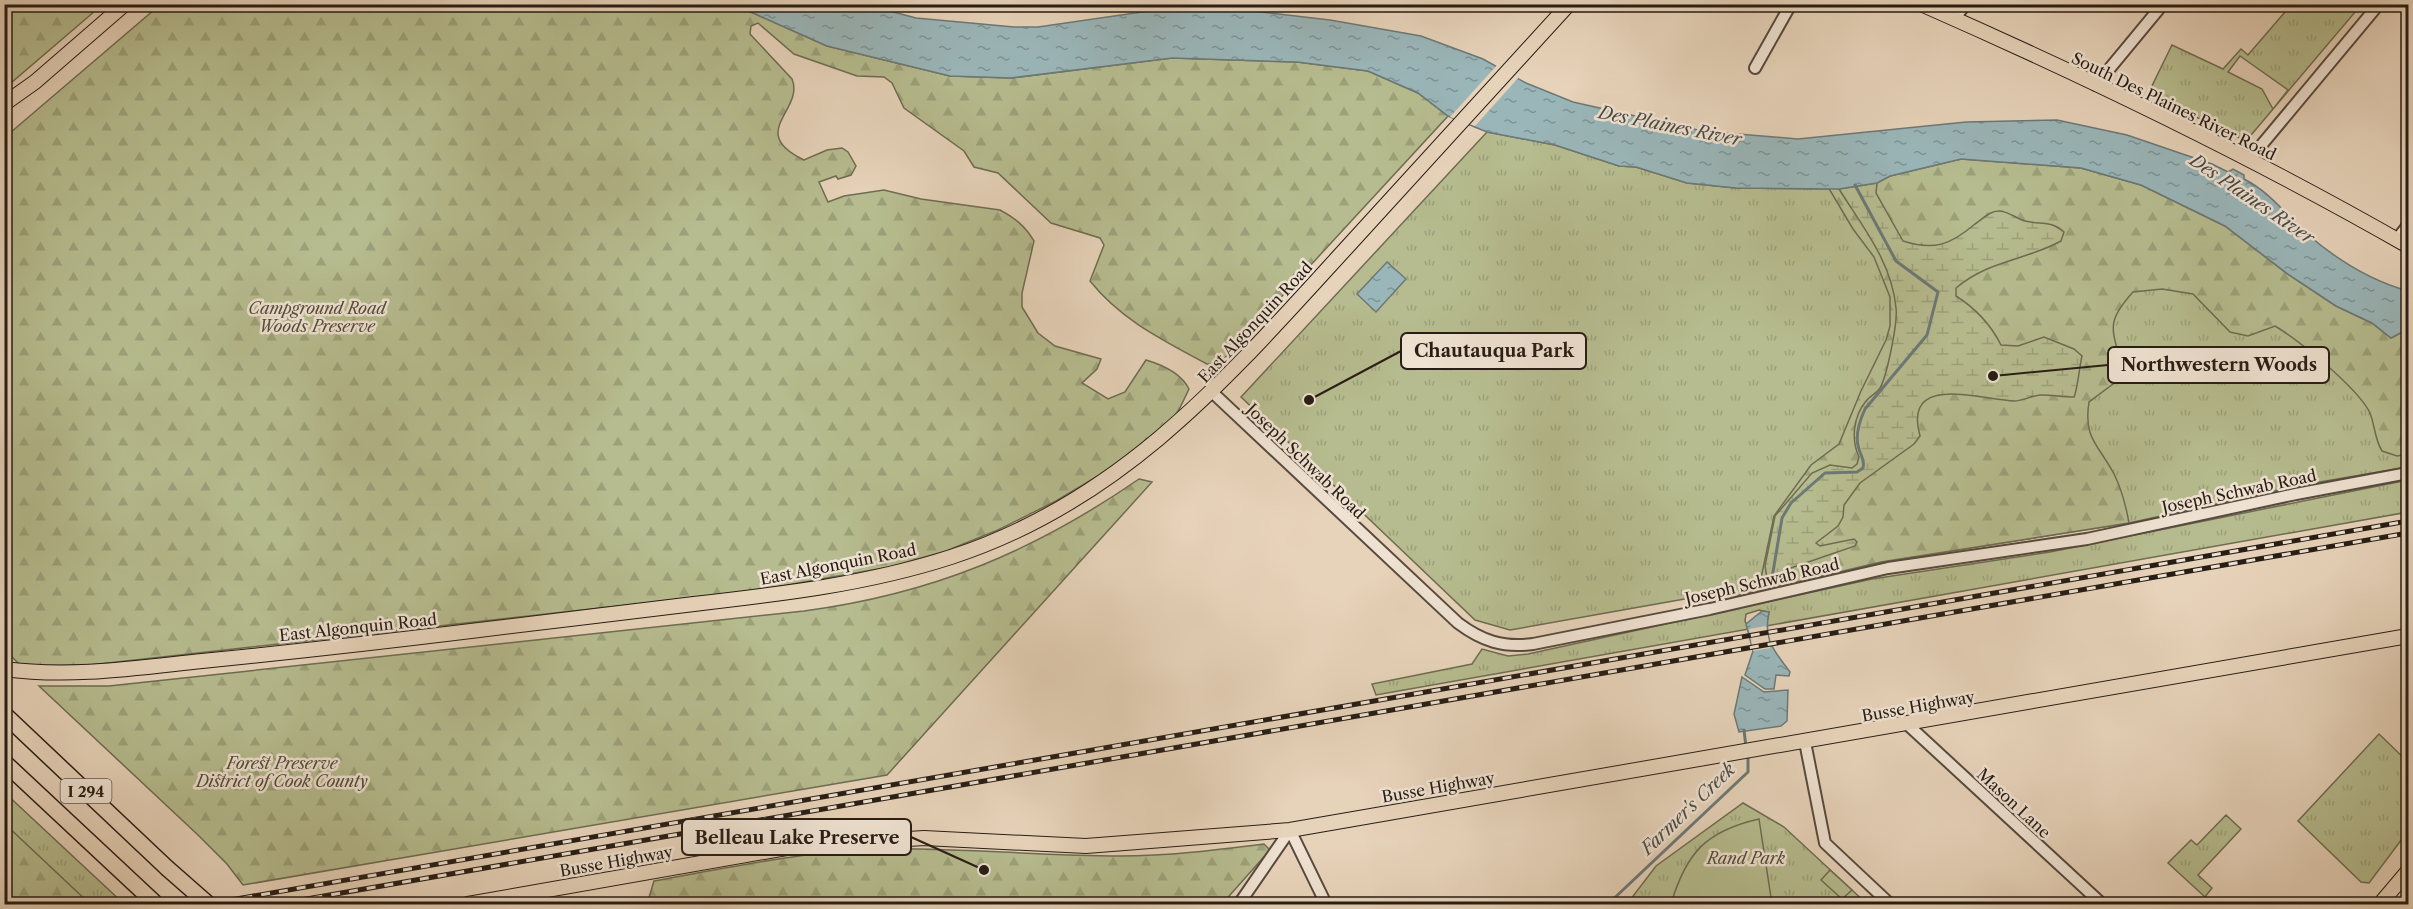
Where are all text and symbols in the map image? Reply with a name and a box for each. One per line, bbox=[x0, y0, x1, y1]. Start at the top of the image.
street label: South Des Plaines River Road bbox=[2068, 48, 2280, 164]
water label: Des Plaines River bbox=[1595, 101, 1745, 151]
water label: Des Plaines River bbox=[2184, 148, 2320, 250]
street label: East Algonquin Road bbox=[1194, 257, 1317, 387]
park label: Campground Road Woods Preserve bbox=[248, 298, 387, 336]
callout: Chautauqua Park bbox=[1401, 333, 1586, 369]
text: Chautauqua Park bbox=[1414, 340, 1575, 362]
callout: Northwestern Woods bbox=[2108, 347, 2329, 383]
text: Northwestern Woods bbox=[2121, 354, 2317, 376]
street label: Joseph Schwab Road bbox=[1240, 397, 1370, 523]
street label: Joseph Schwab Road bbox=[2157, 465, 2318, 518]
street label: East Algonquin Road bbox=[758, 539, 918, 589]
street label: Joseph Schwab Road bbox=[1680, 553, 1841, 609]
street label: East Algonquin Road bbox=[278, 609, 438, 645]
street label: Busse Highway bbox=[1860, 686, 1977, 726]
park label: Forest Preserve District of Cook County bbox=[194, 753, 368, 791]
water label: Farmer's Creek bbox=[1635, 758, 1740, 861]
street label: Mason Lane bbox=[1973, 764, 2055, 842]
street label: Busse Highway bbox=[1380, 767, 1497, 807]
road number: I 294 bbox=[60, 779, 112, 803]
callout: Belleau Lake Preserve bbox=[682, 819, 911, 855]
text: Belleau Lake Preserve bbox=[695, 827, 900, 849]
street label: Busse Highway bbox=[558, 841, 675, 881]
park label: Rand Park bbox=[1705, 848, 1786, 868]

